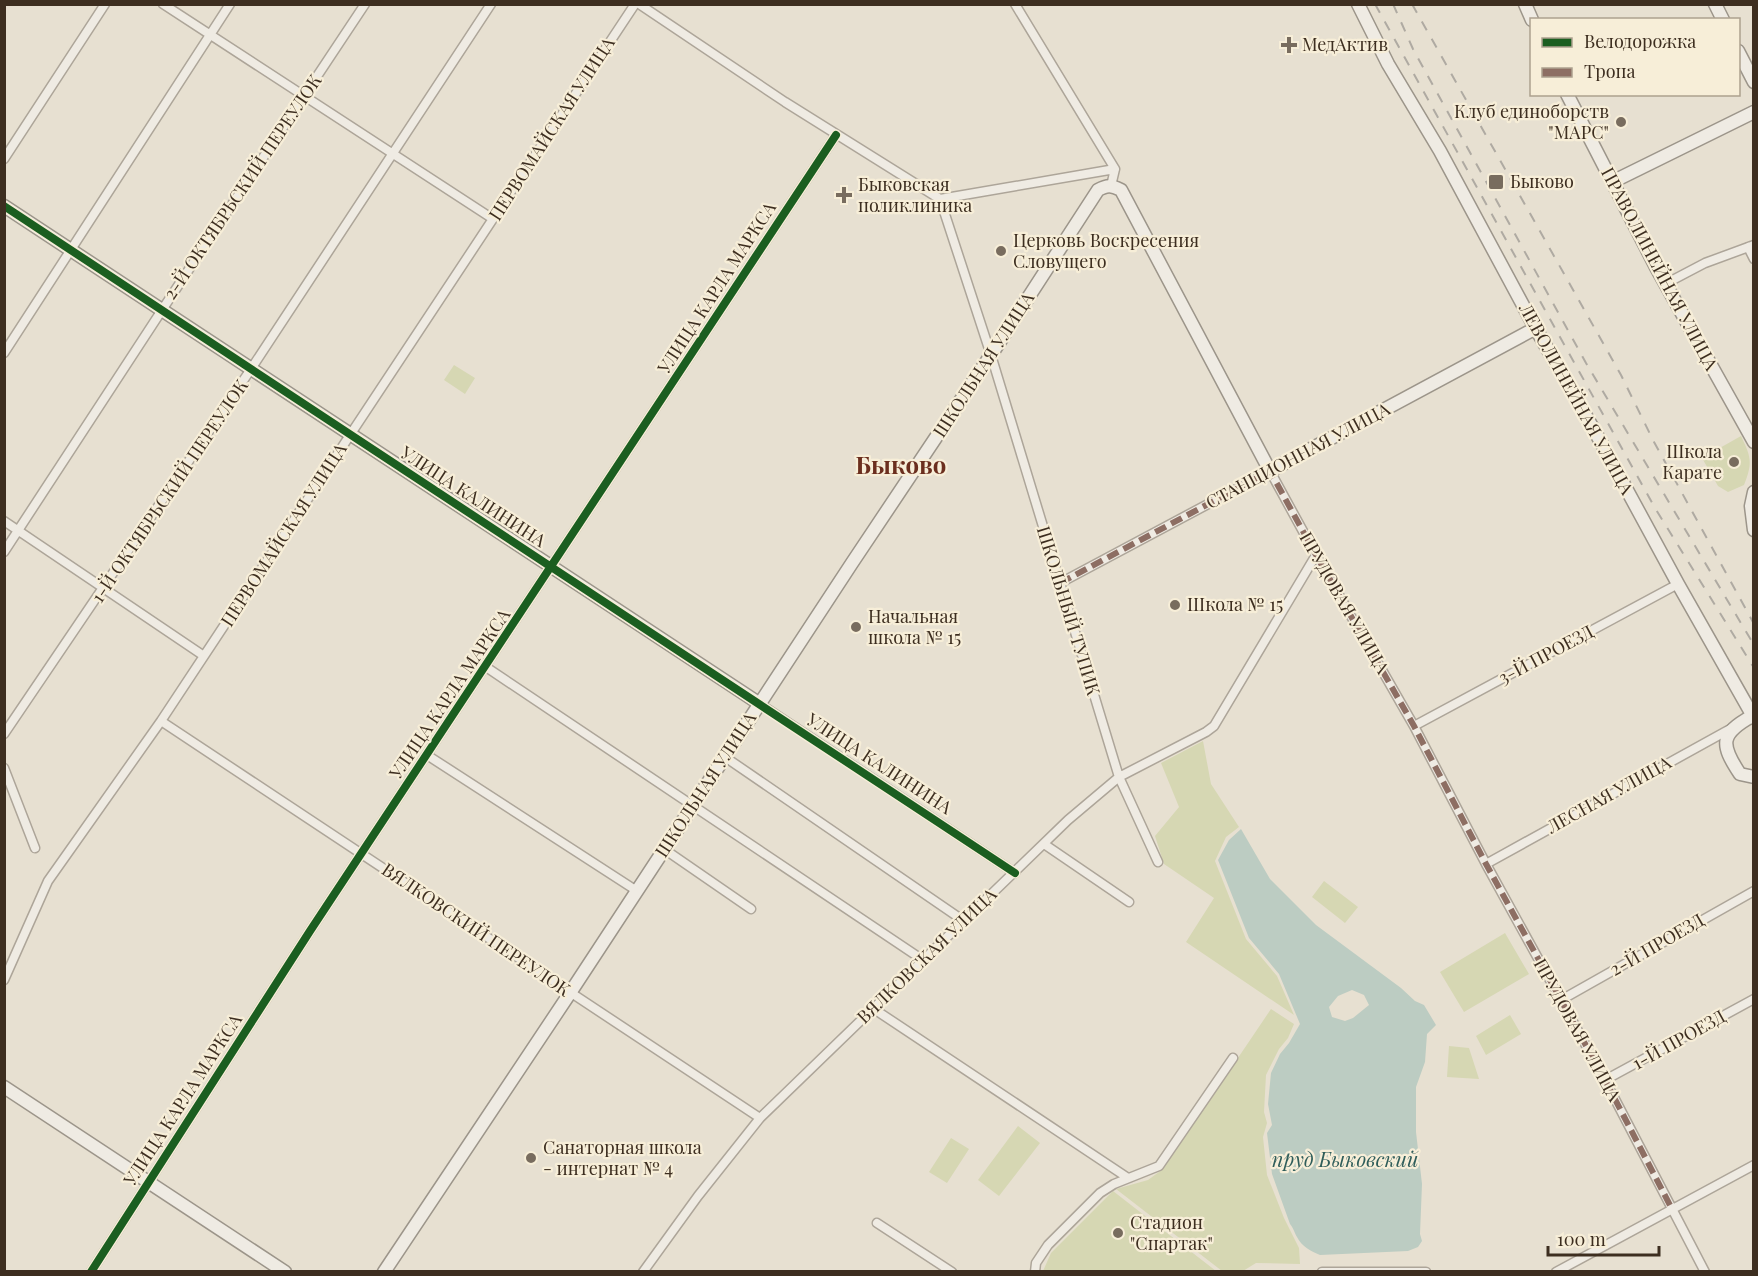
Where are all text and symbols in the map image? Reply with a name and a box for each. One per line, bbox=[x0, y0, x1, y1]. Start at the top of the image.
legend bbox=[1530, 18, 1740, 96]
text: Велодорожка bbox=[1584, 29, 1696, 53]
street label: ПЕРВОМАЙСКАЯ УЛИЦА bbox=[483, 31, 620, 225]
place label: МедАктив bbox=[1302, 32, 1388, 56]
marker: МедАктив bbox=[1280, 36, 1298, 54]
text: Тропа bbox=[1584, 59, 1635, 83]
street label: 2-Й ОКТЯБРЬСКИЙ ПЕРЕУЛОК bbox=[158, 69, 327, 304]
place label: Клуб единоборств "МАРС" bbox=[1454, 99, 1609, 144]
marker: Клуб единоборств "МАРС" bbox=[1614, 115, 1628, 129]
street label: ПРАВОЛИНЕЙНАЯ УЛИЦА bbox=[1596, 163, 1724, 375]
place label: Быково bbox=[1510, 169, 1574, 193]
place label: Быковская поликлиника bbox=[858, 172, 972, 217]
marker: Быково bbox=[1487, 173, 1505, 191]
marker: Быковская поликлиника bbox=[835, 186, 853, 204]
street label: УЛИЦА КАРЛА МАРКСА bbox=[651, 196, 781, 379]
place label: Церковь Воскресения Словущего bbox=[1013, 228, 1199, 273]
marker: Церковь Воскресения Словущего bbox=[994, 244, 1008, 258]
street label: ШКОЛЬНАЯ УЛИЦА bbox=[927, 287, 1040, 442]
street label: ЛЕВОЛИНЕЙНАЯ УЛИЦА bbox=[1514, 298, 1640, 499]
street label: 1-Й ОКТЯБРЬСКИЙ ПЕРЕУЛОК bbox=[85, 374, 253, 607]
street label: СТАНЦИОННАЯ УЛИЦА bbox=[1201, 396, 1394, 514]
street label: ПЕРВОМАЙСКАЯ УЛИЦА bbox=[215, 437, 352, 631]
place label: Школа Карате bbox=[1662, 439, 1722, 484]
street label: УЛИЦА КАЛИНИНА bbox=[395, 440, 551, 553]
district label: Быково bbox=[856, 448, 946, 480]
marker: Школа Карате bbox=[1727, 455, 1741, 469]
street label: ШКОЛЬНЫЙ ТУПИК bbox=[1032, 523, 1106, 699]
street label: ПРУДОВАЯ УЛИЦА bbox=[1294, 527, 1396, 678]
place label: Школа № 15 bbox=[1187, 592, 1283, 616]
marker: Школа № 15 bbox=[1168, 598, 1182, 612]
street label: УЛИЦА КАРЛА МАРКСА bbox=[383, 603, 516, 784]
place label: Начальная школа № 15 bbox=[868, 604, 961, 649]
street label: 3-Й ПРОЕЗД bbox=[1494, 619, 1597, 689]
marker: Начальная школа № 15 bbox=[849, 620, 863, 634]
street label: ШКОЛЬНАЯ УЛИЦА bbox=[649, 707, 762, 862]
street label: УЛИЦА КАЛИНИНА bbox=[801, 707, 957, 820]
street label: ЛЕСНАЯ УЛИЦА bbox=[1541, 750, 1676, 839]
street label: ВЯЛКОВСКИЙ ПЕРЕУЛОК bbox=[378, 857, 576, 1001]
street label: ВЯЛКОВСКАЯ УЛИЦА bbox=[851, 882, 1002, 1028]
street label: 2-Й ПРОЕЗД bbox=[1605, 907, 1708, 981]
street label: ПРУДОВАЯ УЛИЦА bbox=[1529, 954, 1627, 1106]
street label: 1-Й ПРОЕЗД bbox=[1628, 1004, 1729, 1075]
street label: УЛИЦА КАРЛА МАРКСА bbox=[117, 1008, 247, 1191]
place label: Санаторная школа - интернат № 4 bbox=[543, 1135, 702, 1180]
water label: пруд Быковский bbox=[1272, 1145, 1419, 1172]
marker: Санаторная школа - интернат № 4 bbox=[524, 1151, 538, 1165]
place label: Стадион "Спартак" bbox=[1130, 1210, 1213, 1255]
scale bar bbox=[1548, 1219, 1659, 1257]
marker: Стадион "Спартак" bbox=[1111, 1226, 1125, 1240]
text: 100 m bbox=[1557, 1227, 1606, 1251]

